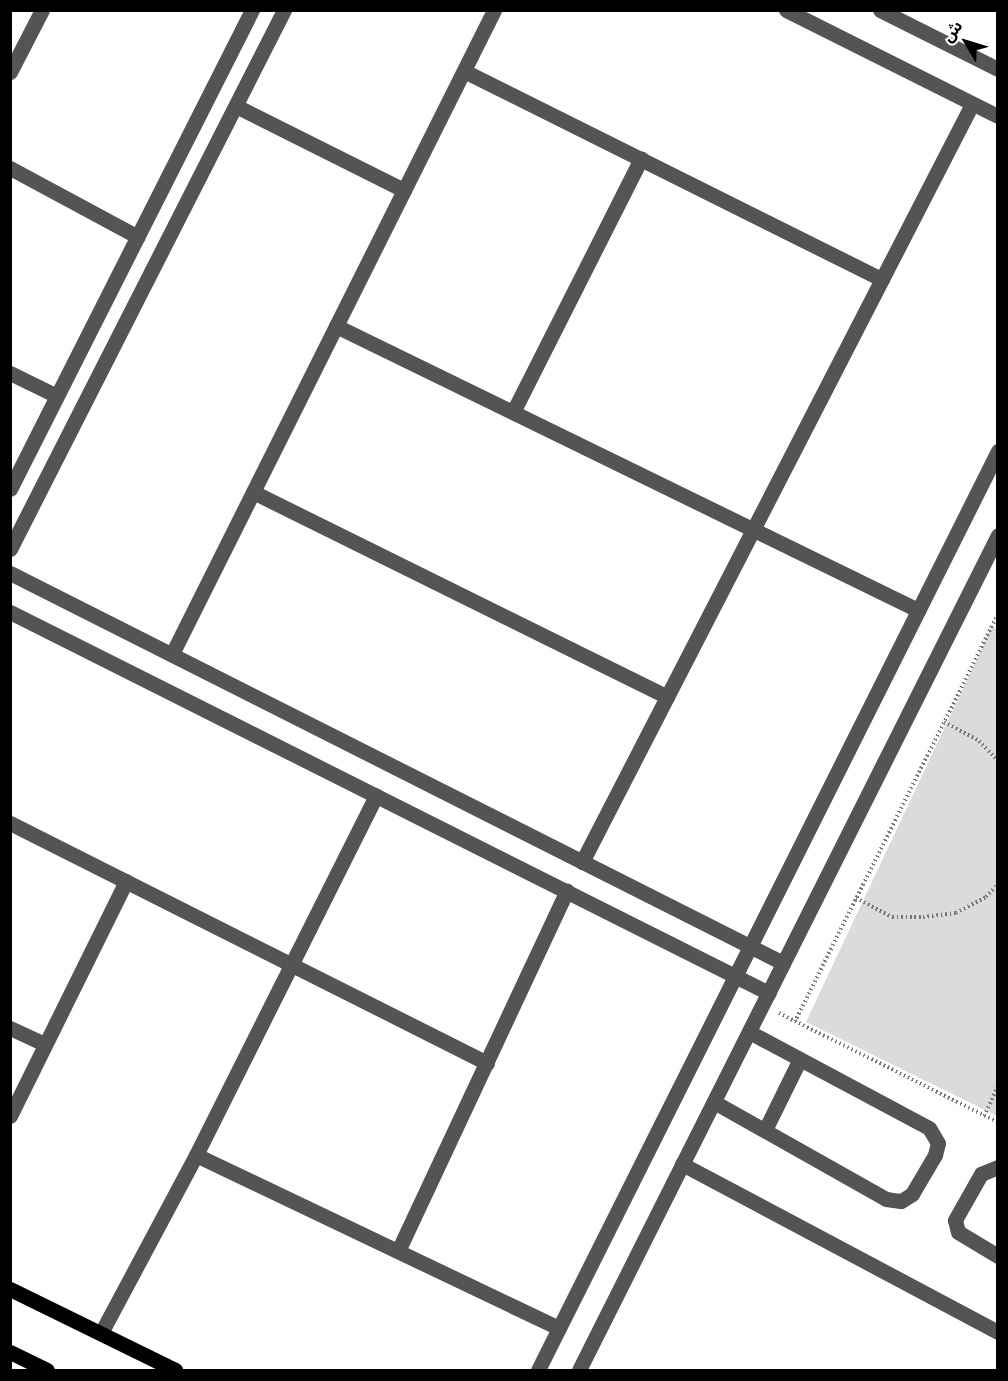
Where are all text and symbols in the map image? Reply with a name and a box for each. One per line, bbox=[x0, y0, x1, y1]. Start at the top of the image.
north arrow bbox=[936, 12, 996, 72]
text: ش bbox=[936, 15, 968, 47]

